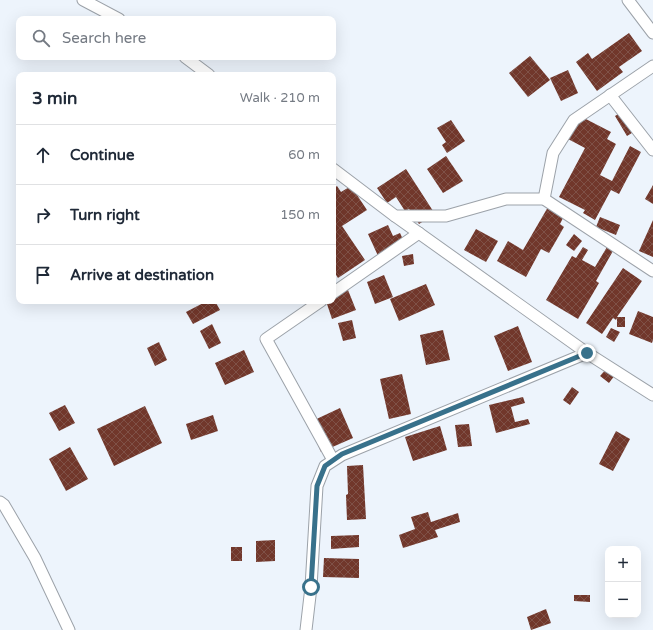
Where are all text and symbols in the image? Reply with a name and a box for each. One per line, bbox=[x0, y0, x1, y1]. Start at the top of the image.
search box bbox=[16, 16, 336, 60]
icon: search bbox=[30, 27, 52, 49]
text: Search here bbox=[62, 29, 146, 47]
text: 3 min bbox=[32, 88, 77, 109]
text: Walk · 210 m bbox=[240, 90, 320, 106]
icon: ahead bbox=[32, 144, 54, 166]
text: Continue bbox=[70, 146, 134, 164]
text: 60 m bbox=[288, 147, 320, 163]
icon: right bbox=[32, 204, 54, 226]
text: Turn right bbox=[70, 206, 140, 224]
text: 150 m bbox=[280, 207, 320, 223]
icon: arrive bbox=[32, 264, 54, 286]
text: Arrive at destination bbox=[70, 266, 214, 284]
route end bbox=[578, 344, 596, 362]
map controls bbox=[605, 546, 641, 618]
button: + bbox=[605, 546, 641, 582]
route start bbox=[302, 578, 320, 596]
button: − bbox=[605, 582, 641, 618]

